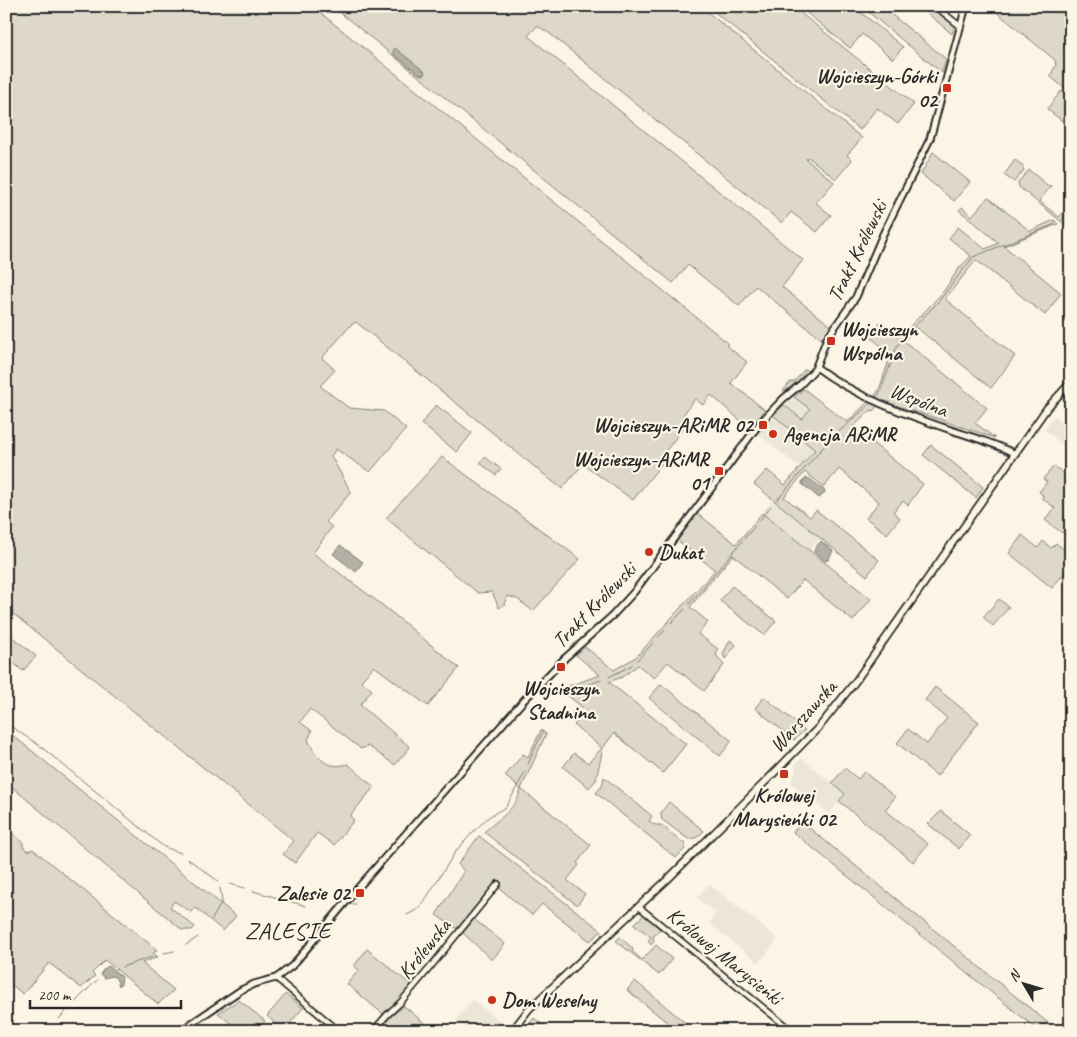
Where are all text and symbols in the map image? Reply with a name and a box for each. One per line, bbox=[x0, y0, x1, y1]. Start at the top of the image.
place label: Wojcieszyn-Górki 02 bbox=[816, 63, 940, 113]
marker: Wojcieszyn-Górki 02 bbox=[941, 82, 953, 94]
street label: Trakt Królewski bbox=[821, 193, 894, 306]
place label: Wojcieszyn Wspólna bbox=[841, 316, 919, 366]
marker: Wojcieszyn Wspólna bbox=[825, 335, 837, 347]
street label: Wspólna bbox=[886, 377, 953, 424]
place label: Wojcieszyn-ARiMR 02 bbox=[594, 412, 756, 439]
marker: Wojcieszyn-ARiMR 02 bbox=[757, 419, 769, 431]
place label: Agencja ARiMR bbox=[783, 421, 898, 447]
marker: Agencja ARiMR bbox=[767, 428, 779, 440]
place label: Wojcieszyn-ARiMR 01 bbox=[574, 446, 712, 496]
marker: Wojcieszyn-ARiMR 01 bbox=[713, 465, 725, 477]
place label: Dukat bbox=[659, 539, 706, 565]
marker: Dukat bbox=[643, 546, 655, 558]
street label: Trakt Królewski bbox=[547, 554, 643, 653]
marker: Wojcieszyn Stadnina bbox=[555, 661, 567, 673]
street label: Warszawska bbox=[764, 673, 844, 758]
place label: Wojcieszyn Stadnina bbox=[523, 675, 601, 725]
marker: Królowej Marysieńki 02 bbox=[778, 768, 790, 780]
place label: Królowej Marysieńki 02 bbox=[732, 782, 838, 833]
place label: Zalesie 02 bbox=[277, 880, 353, 906]
marker: Zalesie 02 bbox=[354, 887, 366, 899]
street label: Królowej Marysieńki bbox=[662, 902, 790, 1012]
street label: Królewska bbox=[392, 912, 457, 984]
district label: ZALESIE bbox=[245, 916, 334, 946]
north arrow bbox=[1000, 960, 1050, 1010]
text: N bbox=[1005, 966, 1025, 985]
scale bar bbox=[30, 977, 181, 1009]
text: 200 m bbox=[38, 986, 72, 1005]
place label: Dom Weselny bbox=[502, 987, 598, 1014]
marker: Dom Weselny bbox=[486, 994, 498, 1006]

